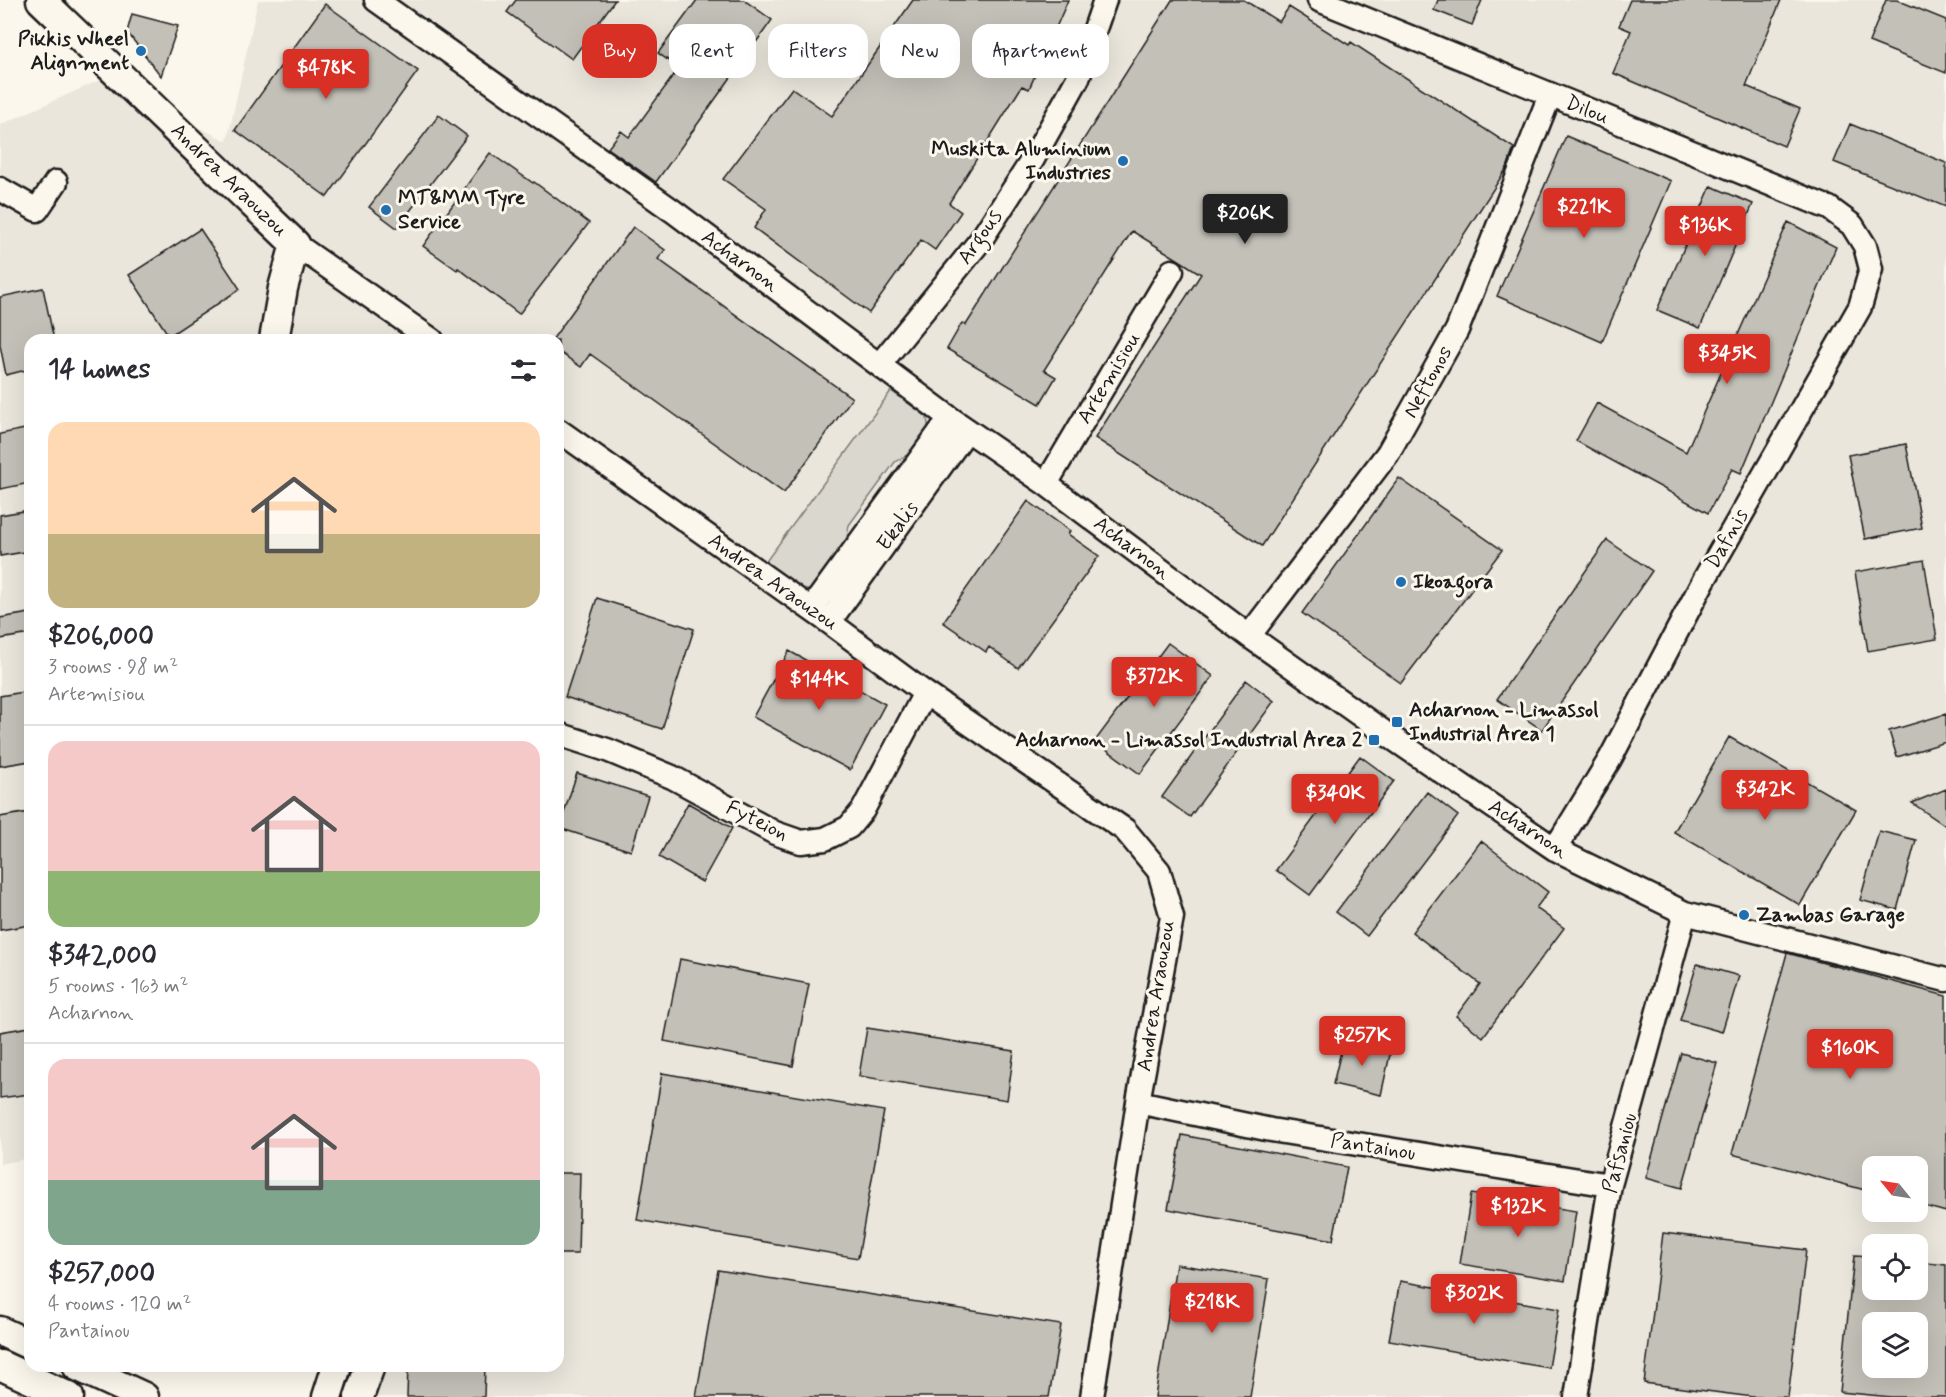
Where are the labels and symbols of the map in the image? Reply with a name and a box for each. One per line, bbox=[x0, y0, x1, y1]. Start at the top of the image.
place label: Pikkis Wheel Alignment bbox=[18, 25, 129, 77]
marker: Pikkis Wheel Alignment bbox=[134, 44, 148, 58]
pin: $478K bbox=[284, 49, 368, 100]
street label: Dilou bbox=[1561, 89, 1613, 131]
street label: Andrea Araouzou bbox=[164, 117, 294, 243]
place label: Muskita Aluminium Industries bbox=[931, 135, 1112, 187]
marker: Muskita Aluminium Industries bbox=[1116, 154, 1130, 168]
place label: MT&MM Tyre Service bbox=[398, 184, 526, 236]
pin: $221K bbox=[1542, 188, 1626, 239]
pin: $206K bbox=[1203, 194, 1287, 245]
marker: MT&MM Tyre Service bbox=[379, 203, 393, 217]
street label: Argous bbox=[951, 204, 1011, 271]
pin: $136K bbox=[1663, 206, 1747, 257]
street label: Acharnon bbox=[695, 223, 785, 299]
street label: Artemisiou bbox=[1071, 327, 1147, 429]
pin: $345K bbox=[1685, 334, 1769, 385]
street label: Neftonos bbox=[1397, 341, 1459, 423]
street label: Ekalis bbox=[871, 496, 925, 556]
street label: Dafnis bbox=[1699, 504, 1755, 574]
street label: Acharnon bbox=[1088, 510, 1177, 587]
street label: Andrea Araouzou bbox=[702, 527, 844, 637]
place label: Ikoagora bbox=[1413, 568, 1493, 598]
marker: Ikoagora bbox=[1394, 575, 1408, 589]
pin: $372K bbox=[1112, 657, 1196, 708]
pin: $144K bbox=[777, 660, 861, 711]
place label: Acharnon - Limassol Industrial Area 1 bbox=[1409, 696, 1598, 748]
marker: Acharnon - Limassol Industrial Area 1 bbox=[1390, 715, 1404, 729]
place label: Acharnon - Limassol Industrial Area 2 bbox=[1015, 726, 1363, 754]
marker: Acharnon - Limassol Industrial Area 2 bbox=[1367, 733, 1381, 747]
pin: $342K bbox=[1723, 770, 1807, 821]
pin: $340K bbox=[1293, 774, 1377, 825]
street label: Acharnon bbox=[1483, 793, 1574, 865]
street label: Fyteion bbox=[721, 794, 793, 848]
place label: Zambas Garage bbox=[1756, 901, 1905, 929]
marker: Zambas Garage bbox=[1737, 908, 1751, 922]
street label: Andrea Araouzou bbox=[1130, 918, 1182, 1074]
pin: $257K bbox=[1320, 1016, 1404, 1067]
pin: $160K bbox=[1808, 1029, 1892, 1080]
street label: Pafsaniou bbox=[1596, 1110, 1644, 1196]
street label: Pantainou bbox=[1328, 1126, 1418, 1168]
north arrow bbox=[1862, 1156, 1928, 1222]
pin: $132K bbox=[1476, 1187, 1560, 1238]
pin: $302K bbox=[1432, 1274, 1516, 1325]
pin: $218K bbox=[1170, 1283, 1254, 1334]

